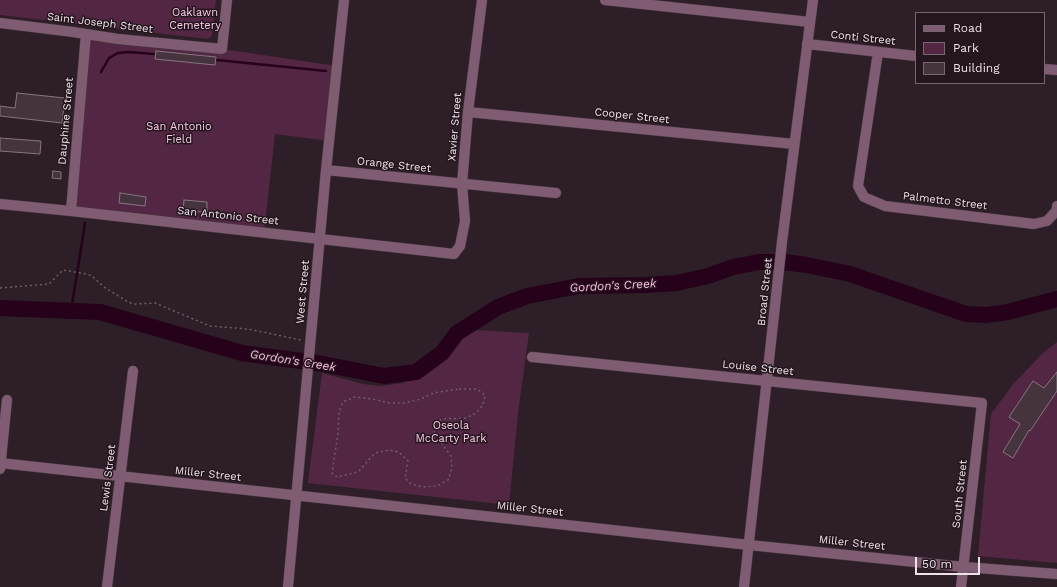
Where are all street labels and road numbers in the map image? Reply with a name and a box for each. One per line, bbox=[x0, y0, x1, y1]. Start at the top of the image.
street label: Saint Joseph Street bbox=[46, 10, 154, 36]
street label: Conti Street bbox=[830, 28, 896, 48]
street label: Dauphine Street bbox=[56, 77, 76, 165]
street label: Xavier Street bbox=[445, 92, 465, 162]
street label: Cooper Street bbox=[594, 105, 670, 127]
street label: Orange Street bbox=[356, 155, 432, 175]
street label: Palmetto Street bbox=[902, 189, 988, 213]
street label: San Antonio Street bbox=[177, 204, 279, 228]
street label: Broad Street bbox=[755, 257, 775, 327]
street label: West Street bbox=[294, 260, 312, 324]
street label: Louise Street bbox=[722, 358, 794, 378]
street label: Lewis Street bbox=[97, 444, 119, 512]
street label: South Street bbox=[950, 459, 970, 529]
street label: Miller Street bbox=[174, 464, 242, 484]
street label: Miller Street bbox=[496, 499, 564, 519]
street label: Miller Street bbox=[818, 533, 886, 553]

